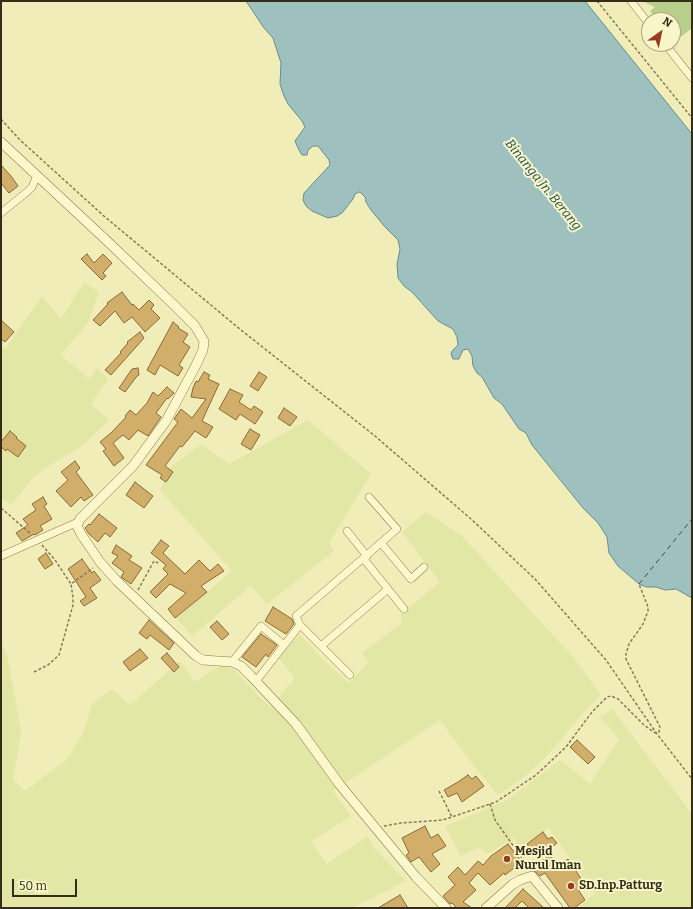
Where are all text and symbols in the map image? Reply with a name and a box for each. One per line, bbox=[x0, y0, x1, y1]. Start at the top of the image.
north arrow bbox=[641, 12, 681, 52]
text: N bbox=[660, 15, 674, 30]
water label: Binanga Jn. Berang bbox=[502, 136, 584, 234]
place label: Mesjid Nurul Iman bbox=[515, 845, 581, 873]
marker: Mesjid Nurul Iman bbox=[502, 854, 512, 864]
scale bar bbox=[14, 871, 79, 897]
text: 50 m bbox=[19, 879, 47, 893]
place label: SD.Inp.Patturg bbox=[579, 879, 662, 893]
marker: SD.Inp.Patturg bbox=[566, 881, 576, 891]

